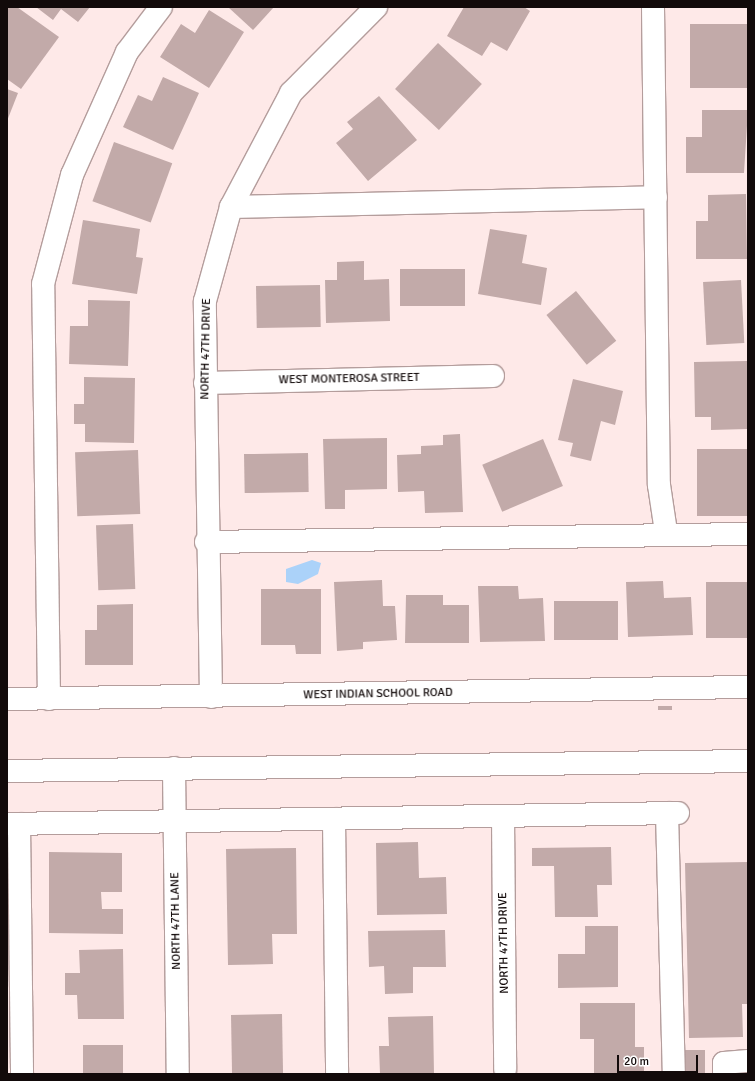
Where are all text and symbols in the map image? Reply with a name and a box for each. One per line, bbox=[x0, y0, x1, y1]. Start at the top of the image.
street label: NORTH 47TH DRIVE bbox=[198, 298, 214, 400]
street label: WEST MONTEROSA STREET bbox=[278, 371, 420, 387]
street label: WEST INDIAN SCHOOL ROAD bbox=[303, 685, 453, 703]
street label: NORTH 47TH LANE bbox=[168, 872, 184, 970]
street label: NORTH 47TH DRIVE bbox=[496, 892, 512, 994]
scale bar bbox=[619, 1047, 700, 1073]
text: 20 m bbox=[624, 1054, 649, 1069]

